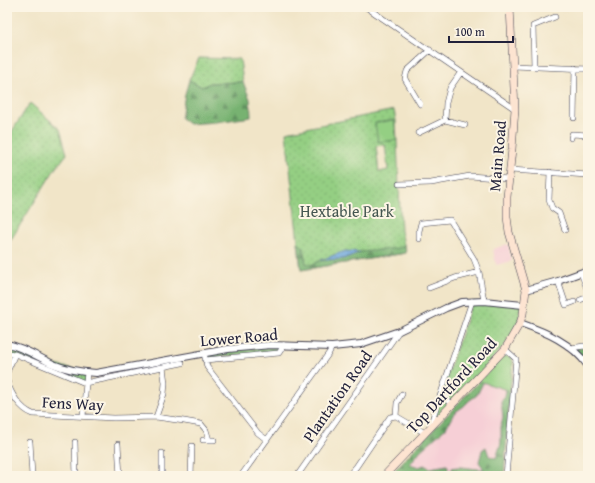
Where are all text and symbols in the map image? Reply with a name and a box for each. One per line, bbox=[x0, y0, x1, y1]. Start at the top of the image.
scale bar bbox=[449, 18, 513, 44]
text: 100 m bbox=[455, 23, 485, 40]
street label: Main Road bbox=[482, 119, 512, 192]
park label: Hextable Park bbox=[300, 199, 395, 223]
street label: Lower Road bbox=[199, 322, 279, 352]
street label: Top Dartford Road bbox=[400, 331, 502, 438]
street label: Plantation Road bbox=[296, 345, 378, 447]
street label: Fens Way bbox=[41, 389, 105, 417]

